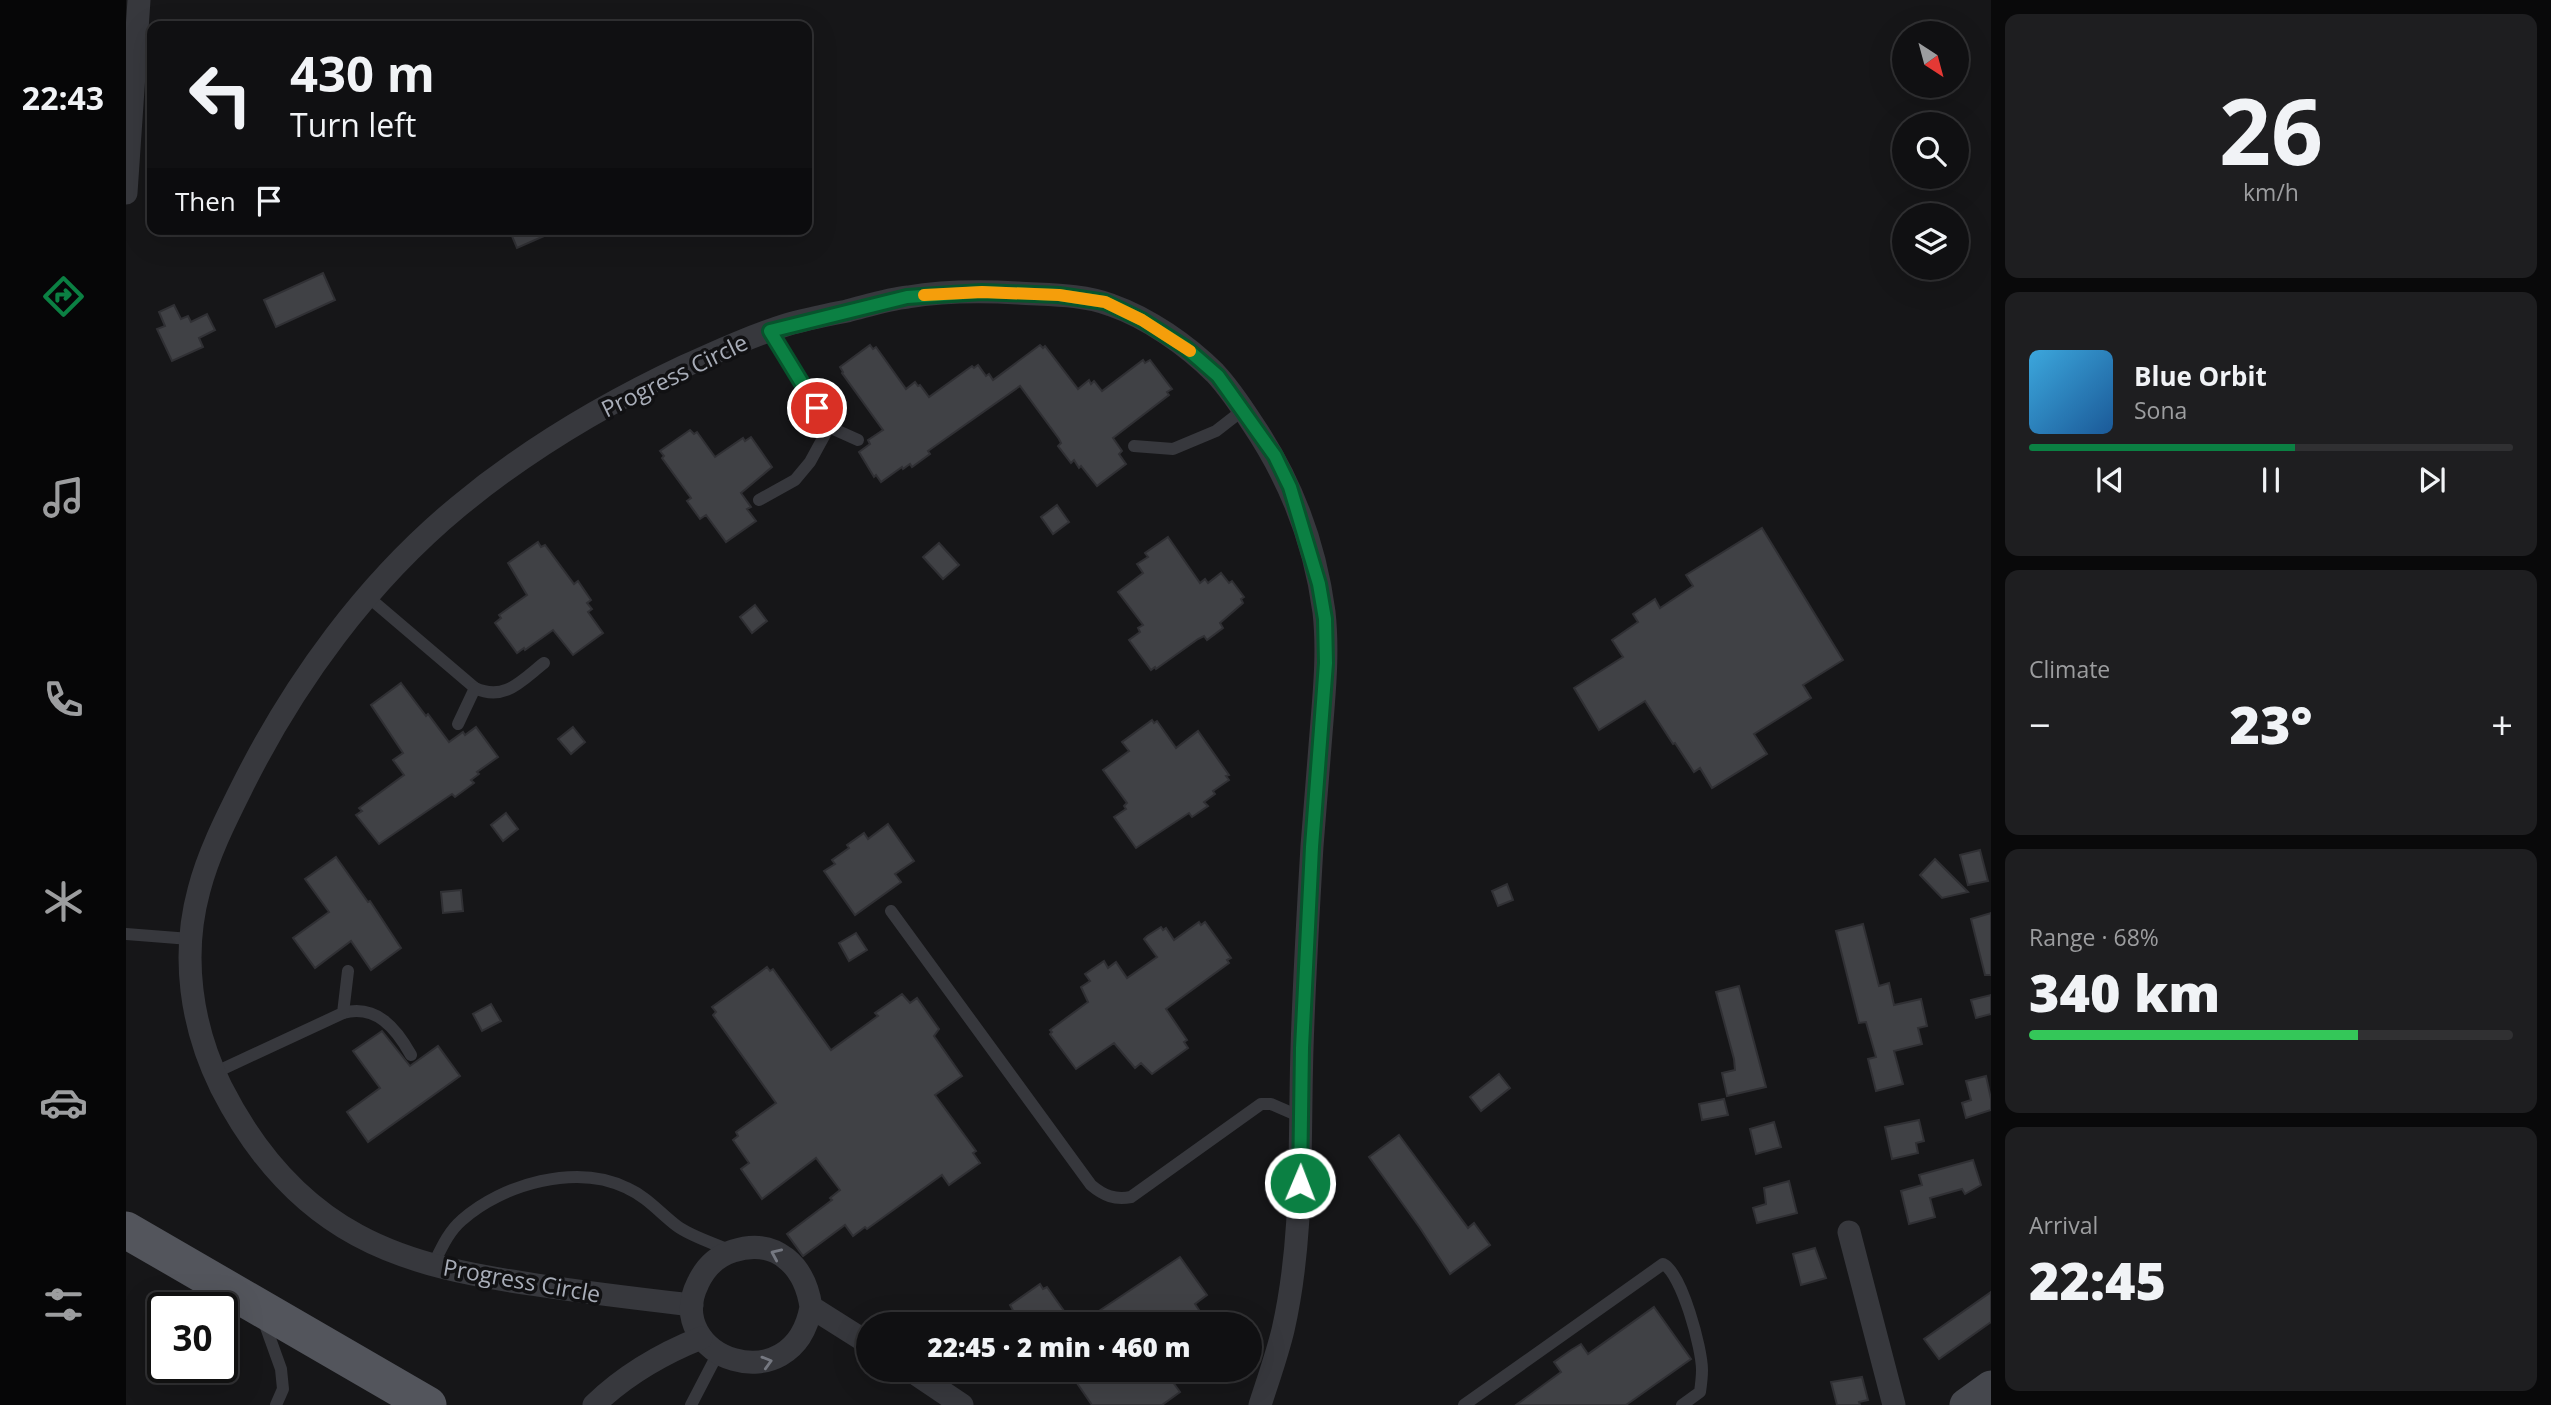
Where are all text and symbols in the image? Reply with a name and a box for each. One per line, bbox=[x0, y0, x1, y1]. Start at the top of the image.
north arrow bbox=[1892, 21, 1969, 98]
map controls bbox=[1892, 21, 1969, 280]
text: 430 m bbox=[290, 40, 435, 106]
icon: left bbox=[175, 49, 266, 140]
text: 26 bbox=[2219, 68, 2323, 192]
text: 22:43 bbox=[22, 76, 104, 119]
text: Turn left bbox=[290, 103, 416, 146]
button: search bbox=[1892, 112, 1969, 189]
text: km/h bbox=[2243, 176, 2299, 208]
icon: arrive bbox=[250, 182, 288, 220]
text: Then bbox=[175, 183, 236, 219]
button: layers bbox=[1892, 203, 1969, 280]
icon: directions bbox=[39, 272, 88, 321]
street label: Progress Circle bbox=[595, 326, 753, 424]
text: Blue Orbit bbox=[2134, 358, 2267, 394]
pin bbox=[787, 378, 847, 438]
icon: arrive bbox=[798, 389, 836, 427]
text: Sona bbox=[2134, 394, 2187, 426]
icon: previous bbox=[2091, 461, 2129, 499]
icon: pause bbox=[2252, 461, 2290, 499]
icon: next bbox=[2413, 461, 2451, 499]
icon: music bbox=[39, 473, 88, 522]
text: Climate bbox=[2029, 653, 2110, 685]
icon: phone bbox=[39, 675, 88, 724]
text: 23° bbox=[2230, 688, 2312, 759]
text: − bbox=[2029, 698, 2051, 750]
text: + bbox=[2491, 698, 2513, 750]
icon: climate bbox=[39, 877, 88, 926]
text: Range · 68% bbox=[2029, 921, 2159, 953]
text: 340 km bbox=[2029, 956, 2220, 1027]
icon: car bbox=[39, 1078, 88, 1127]
position arrow bbox=[1263, 1146, 1337, 1220]
text: Arrival bbox=[2029, 1209, 2098, 1241]
text: 22:45 bbox=[2029, 1244, 2166, 1315]
one-way arrow bbox=[771, 1248, 783, 1262]
street label: Progress Circle bbox=[441, 1250, 603, 1310]
icon: filters bbox=[39, 1280, 88, 1329]
speed limit sign: 30 bbox=[147, 1292, 238, 1383]
text: 22:45 · 2 min · 460 m bbox=[928, 1329, 1190, 1365]
one-way arrow bbox=[761, 1355, 773, 1370]

